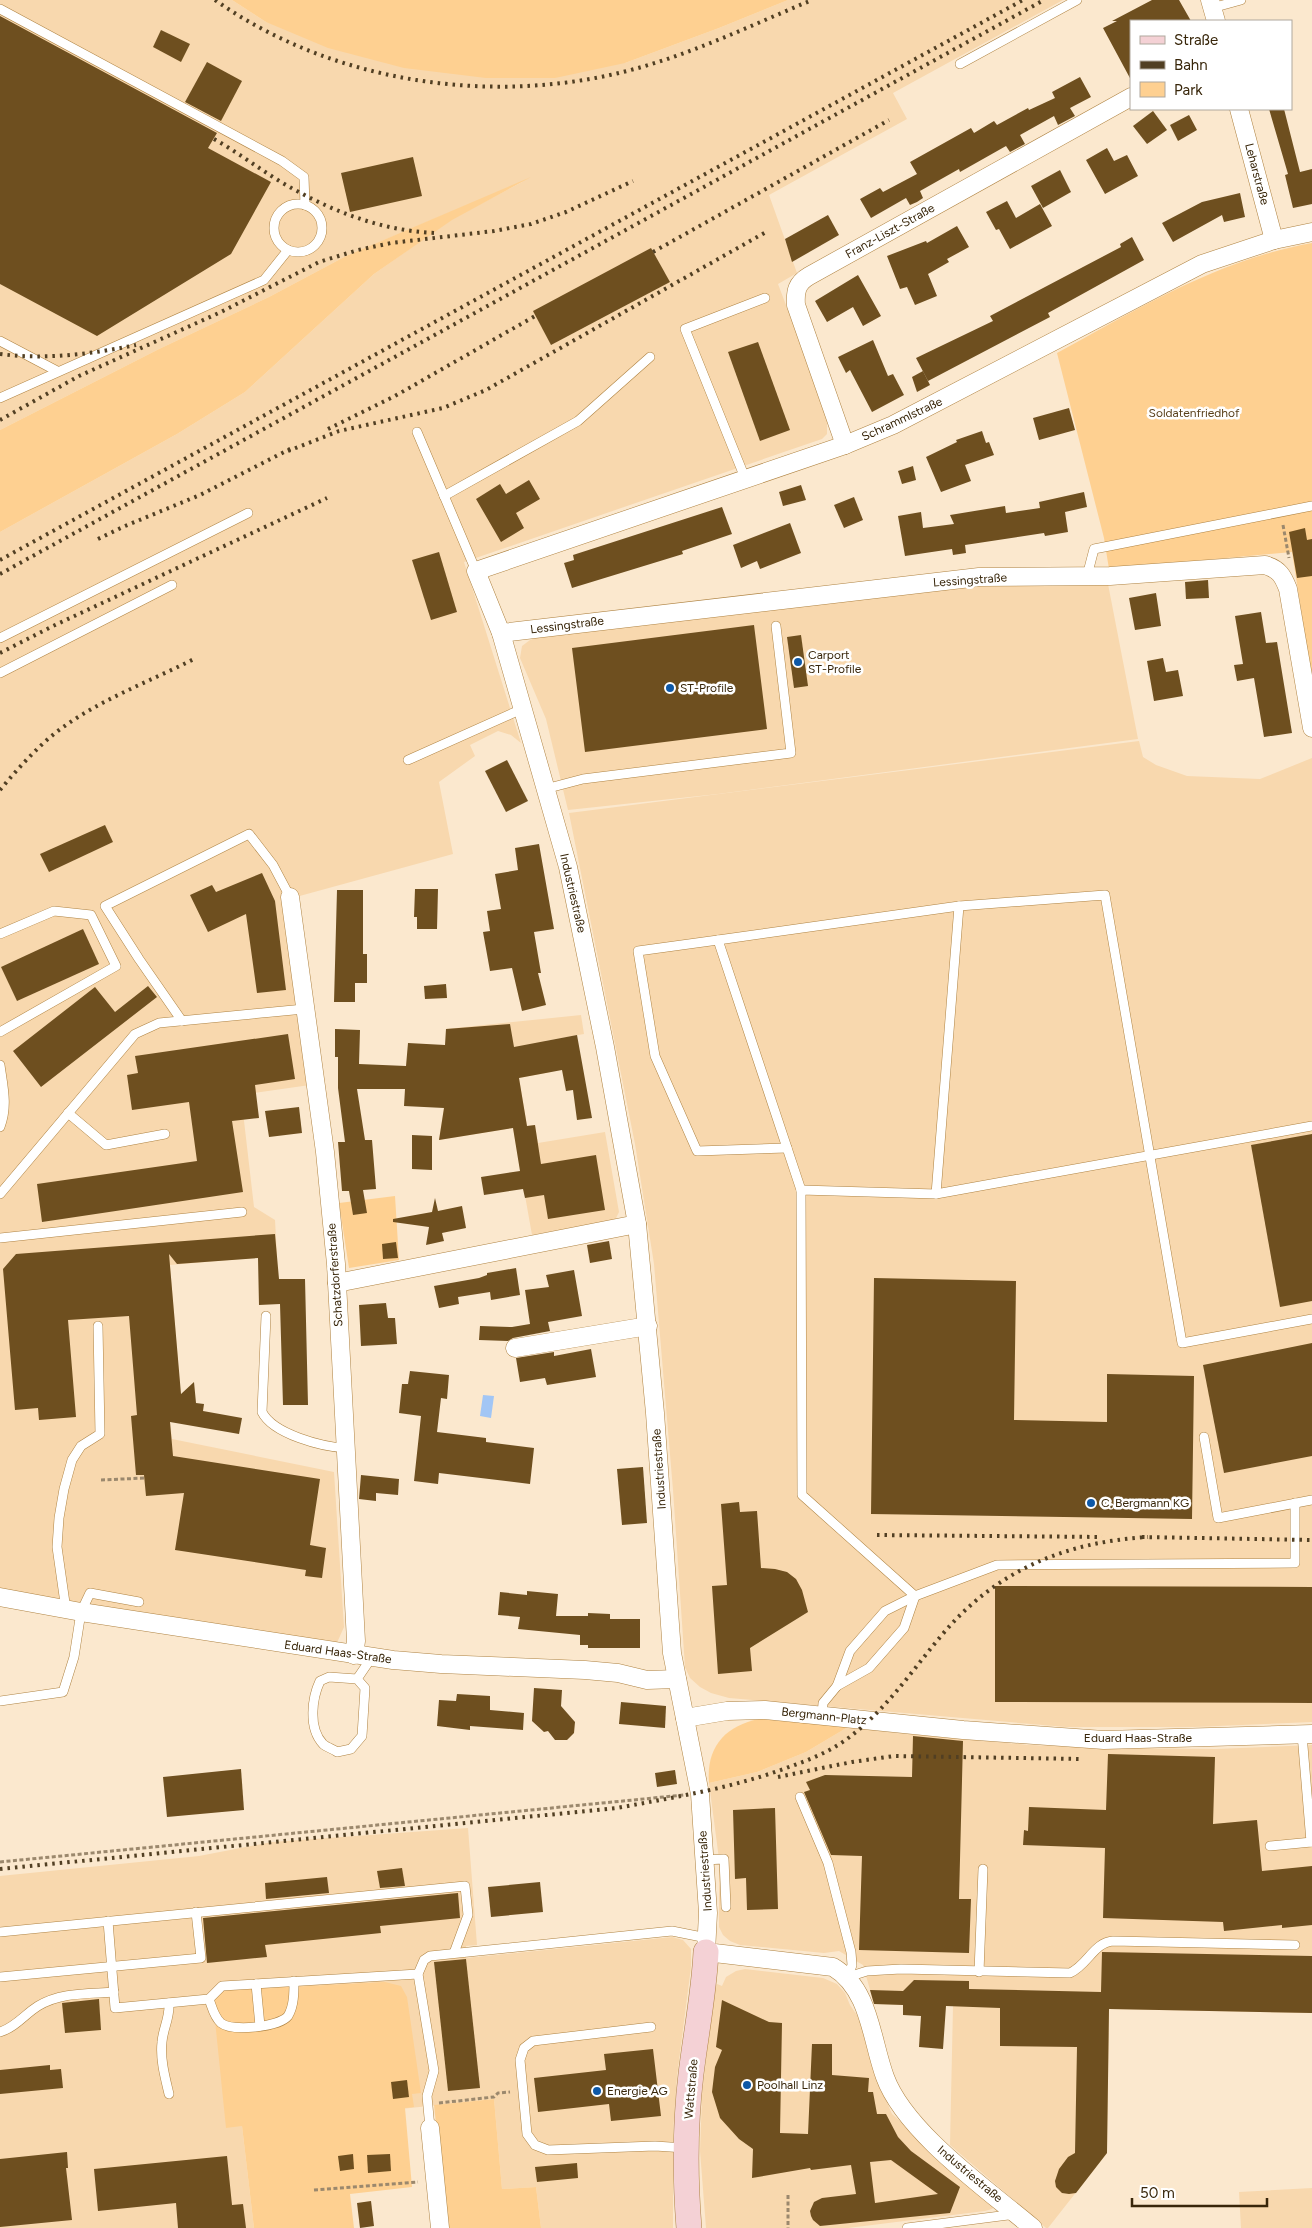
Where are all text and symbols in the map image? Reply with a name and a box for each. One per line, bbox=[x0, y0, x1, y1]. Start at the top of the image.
legend bbox=[1130, 20, 1292, 110]
text: Straße bbox=[1174, 31, 1218, 49]
text: Bahn bbox=[1174, 56, 1208, 74]
text: Park bbox=[1174, 81, 1203, 99]
street label: Leharstraße bbox=[1242, 142, 1272, 207]
street label: Franz-Liszt-Straße bbox=[843, 201, 937, 261]
street label: Schrammlstraße bbox=[859, 394, 945, 444]
park label: Soldatenfriedhof bbox=[1149, 406, 1240, 420]
street label: Lessingstraße bbox=[933, 570, 1008, 590]
street label: Lessingstraße bbox=[529, 613, 605, 636]
place label: Carport ST-Profile bbox=[808, 648, 862, 676]
marker: Carport ST-Profile bbox=[792, 656, 804, 668]
place label: ST-Profile bbox=[680, 681, 734, 695]
marker: ST-Profile bbox=[664, 682, 676, 694]
street label: Industriestraße bbox=[557, 852, 589, 934]
street label: Schatzdorferstraße bbox=[324, 1222, 346, 1327]
street label: Industriestraße bbox=[649, 1428, 669, 1510]
place label: C. Bergmann KG bbox=[1101, 1496, 1189, 1510]
marker: C. Bergmann KG bbox=[1085, 1497, 1097, 1509]
street label: Eduard Haas-Straße bbox=[283, 1638, 393, 1667]
street label: Bergmann-Platz bbox=[781, 1705, 868, 1727]
street label: Eduard Haas-Straße bbox=[1084, 1731, 1193, 1745]
street label: Industriestraße bbox=[695, 1830, 715, 1912]
street label: Wattstraße bbox=[681, 2058, 701, 2119]
place label: Poolhall Linz bbox=[757, 2078, 823, 2092]
marker: Poolhall Linz bbox=[741, 2079, 753, 2091]
place label: Energie AG bbox=[607, 2084, 668, 2098]
marker: Energie AG bbox=[591, 2085, 603, 2097]
street label: Industriestraße bbox=[935, 2143, 1006, 2206]
scale bar bbox=[1132, 2176, 1267, 2208]
text: 50 m bbox=[1140, 2184, 1175, 2202]

